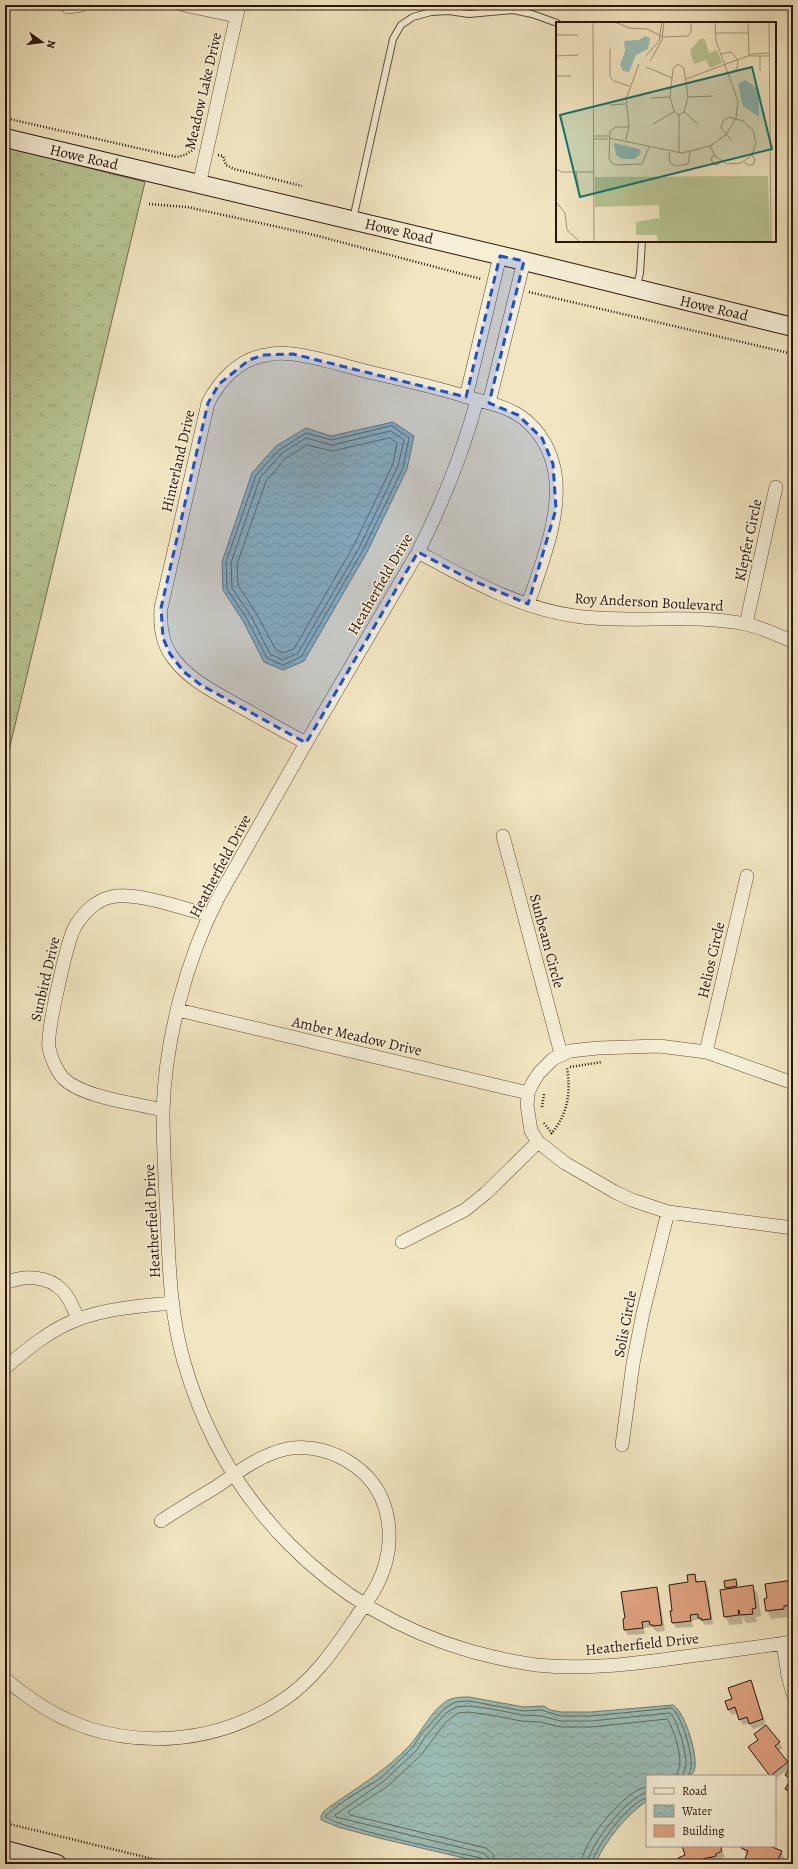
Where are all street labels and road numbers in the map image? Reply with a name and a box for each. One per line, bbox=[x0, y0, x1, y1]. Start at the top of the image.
street label: Meadow Lake Drive bbox=[180, 30, 226, 152]
street label: Howe Road bbox=[48, 139, 121, 175]
street label: Howe Road bbox=[363, 213, 436, 249]
street label: Howe Road bbox=[678, 290, 751, 326]
street label: Hinterland Drive bbox=[156, 408, 200, 514]
street label: Klepfer Circle bbox=[730, 497, 767, 583]
street label: Heatherfield Drive bbox=[343, 529, 417, 638]
street label: Roy Anderson Boulevard bbox=[574, 588, 725, 616]
street label: Heatherfield Drive bbox=[184, 811, 256, 921]
street label: Sunbeam Circle bbox=[525, 892, 569, 991]
street label: Helios Circle bbox=[693, 920, 730, 1000]
street label: Sunbird Drive bbox=[26, 934, 65, 1023]
street label: Amber Meadow Drive bbox=[289, 1011, 424, 1061]
street label: Heatherfield Drive bbox=[139, 1163, 165, 1278]
street label: Solis Circle bbox=[609, 1289, 641, 1359]
street label: Heatherfield Drive bbox=[584, 1628, 700, 1660]

